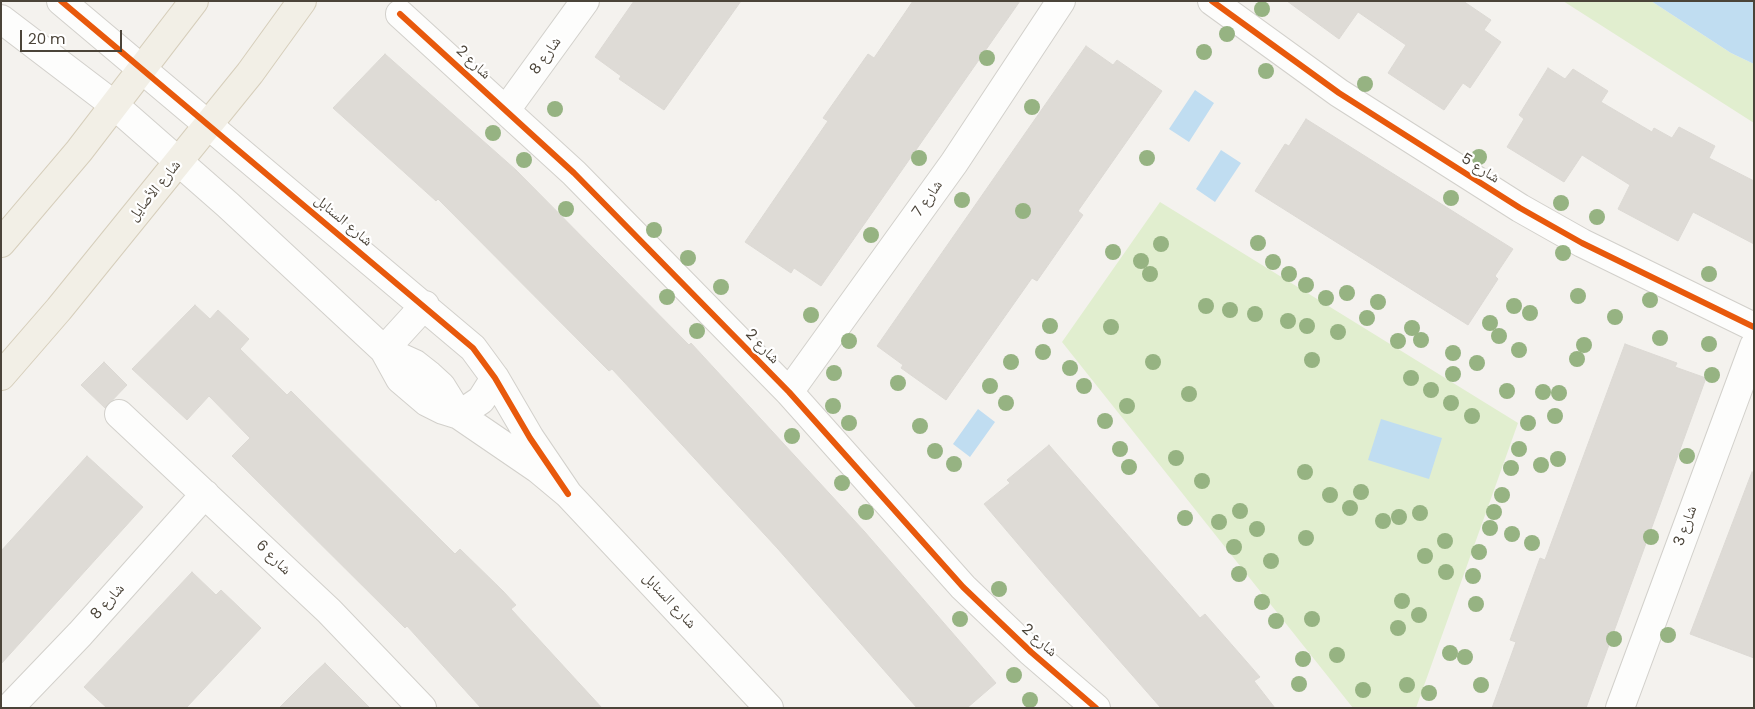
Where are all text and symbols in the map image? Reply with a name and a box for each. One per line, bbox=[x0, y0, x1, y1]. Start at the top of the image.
scale bar bbox=[22, 20, 125, 52]
text: 20 m bbox=[28, 28, 66, 49]
street label: شارع 8 bbox=[526, 34, 566, 78]
street label: شارع 2 bbox=[452, 42, 494, 84]
street label: شارع 5 bbox=[1457, 150, 1503, 188]
street label: شارع الأصايل bbox=[125, 157, 185, 225]
street label: شارع 7 bbox=[909, 177, 947, 221]
street label: شارع السنابل bbox=[310, 191, 376, 251]
street label: شارع 2 bbox=[741, 326, 783, 368]
street label: شارع 3 bbox=[1670, 503, 1702, 549]
street label: شارع 6 bbox=[252, 537, 294, 579]
street label: شارع السنابل bbox=[638, 569, 700, 633]
street label: شارع 8 bbox=[87, 580, 129, 624]
street label: شارع 2 bbox=[1018, 621, 1060, 661]

